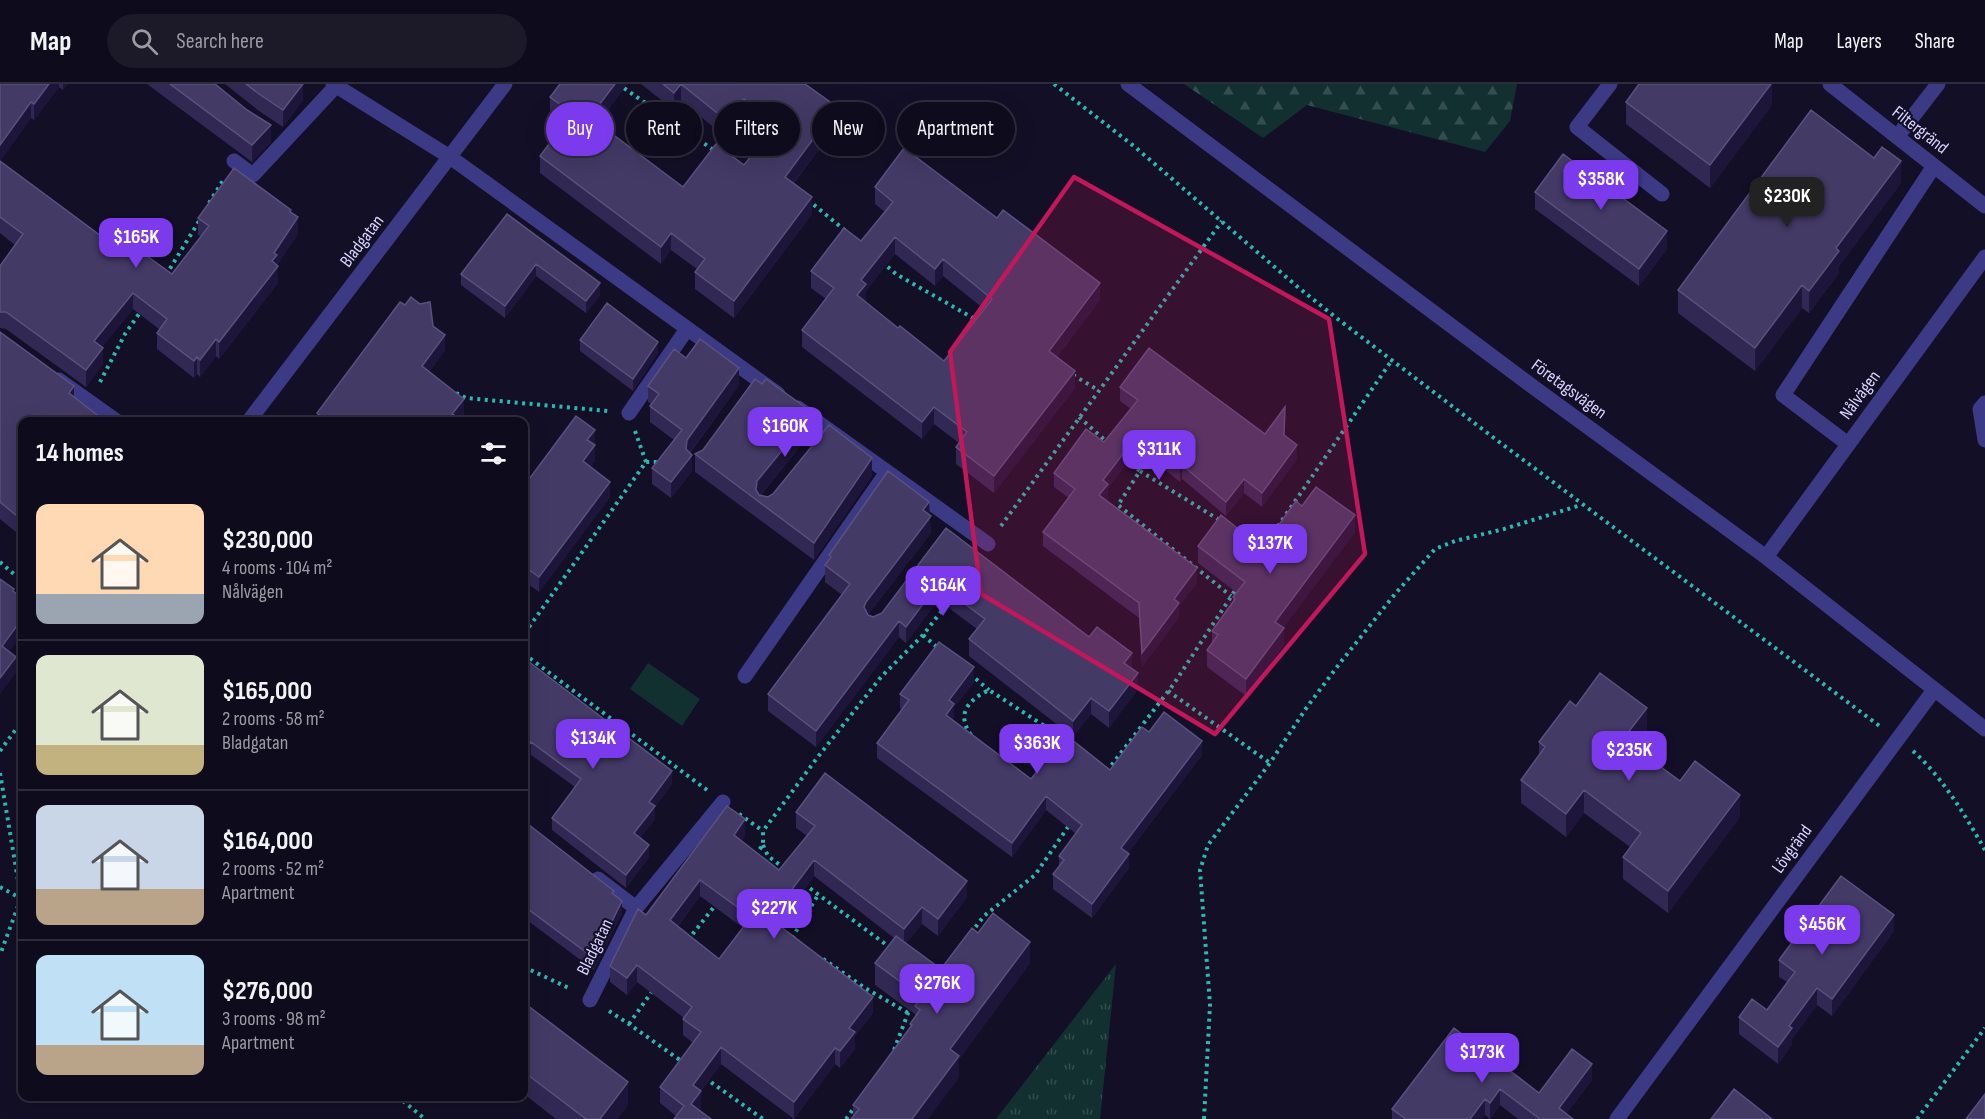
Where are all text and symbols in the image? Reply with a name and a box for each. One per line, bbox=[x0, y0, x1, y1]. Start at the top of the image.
search box bbox=[107, 14, 527, 68]
text: Map bbox=[30, 25, 71, 58]
icon: search bbox=[128, 25, 161, 58]
text: Search here bbox=[176, 28, 264, 55]
text: Map bbox=[1774, 29, 1803, 54]
text: Layers bbox=[1836, 29, 1882, 54]
text: Share bbox=[1915, 29, 1955, 54]
chip: Buy bbox=[546, 102, 614, 156]
chip: Rent bbox=[626, 102, 702, 156]
chip: Filters bbox=[714, 102, 800, 156]
chip: New bbox=[812, 102, 885, 156]
chip: Apartment bbox=[897, 102, 1015, 156]
street label: Filtergränd bbox=[1888, 102, 1952, 158]
pin: $358K bbox=[1559, 160, 1643, 211]
text: $358K bbox=[1577, 167, 1625, 191]
pin: $230K bbox=[1745, 177, 1829, 228]
text: $230K bbox=[1763, 184, 1811, 208]
street label: Bladgatan bbox=[336, 211, 388, 271]
pin: $165K bbox=[94, 218, 178, 269]
text: $165K bbox=[113, 225, 159, 249]
street label: Företagsvägen bbox=[1527, 355, 1611, 423]
street label: Nålvägen bbox=[1835, 367, 1885, 423]
pin: $160K bbox=[743, 407, 827, 458]
text: $160K bbox=[762, 414, 808, 438]
pin: $311K bbox=[1117, 430, 1201, 481]
icon: filters bbox=[477, 437, 510, 470]
text: $311K bbox=[1137, 437, 1181, 461]
text: 14 homes bbox=[36, 438, 124, 469]
pin: $137K bbox=[1228, 524, 1312, 575]
text: $230,000 bbox=[222, 525, 313, 556]
icon: home bbox=[84, 528, 156, 600]
text: $137K bbox=[1247, 531, 1293, 555]
text: 4 rooms · 104 m² bbox=[222, 556, 332, 580]
pin: $164K bbox=[901, 566, 985, 617]
text: $164K bbox=[920, 573, 966, 597]
text: Nålvägen bbox=[222, 580, 283, 604]
text: $165,000 bbox=[222, 676, 312, 707]
icon: home bbox=[84, 679, 156, 751]
text: 2 rooms · 58 m² bbox=[222, 707, 325, 731]
pin: $134K bbox=[551, 719, 635, 770]
pin: $363K bbox=[995, 724, 1079, 775]
text: $134K bbox=[570, 726, 616, 750]
text: Bladgatan bbox=[222, 731, 288, 755]
text: $363K bbox=[1013, 731, 1061, 755]
pin: $235K bbox=[1587, 731, 1671, 782]
text: $235K bbox=[1606, 738, 1652, 762]
street label: Lövgränd bbox=[1767, 821, 1817, 877]
text: $164,000 bbox=[222, 826, 313, 857]
icon: home bbox=[84, 829, 156, 901]
text: 2 rooms · 52 m² bbox=[222, 857, 324, 881]
text: Apartment bbox=[222, 881, 295, 905]
pin: $227K bbox=[732, 889, 816, 940]
text: $227K bbox=[751, 896, 797, 920]
pin: $456K bbox=[1780, 905, 1864, 956]
text: $456K bbox=[1798, 912, 1846, 936]
street label: Bladgatan bbox=[572, 916, 618, 978]
pin: $276K bbox=[895, 964, 979, 1015]
text: $276K bbox=[914, 971, 960, 995]
text: $276,000 bbox=[222, 976, 313, 1007]
icon: home bbox=[84, 979, 156, 1051]
text: 3 rooms · 98 m² bbox=[222, 1007, 326, 1031]
text: Apartment bbox=[222, 1031, 295, 1055]
pin: $173K bbox=[1440, 1033, 1524, 1084]
text: $173K bbox=[1459, 1040, 1505, 1064]

